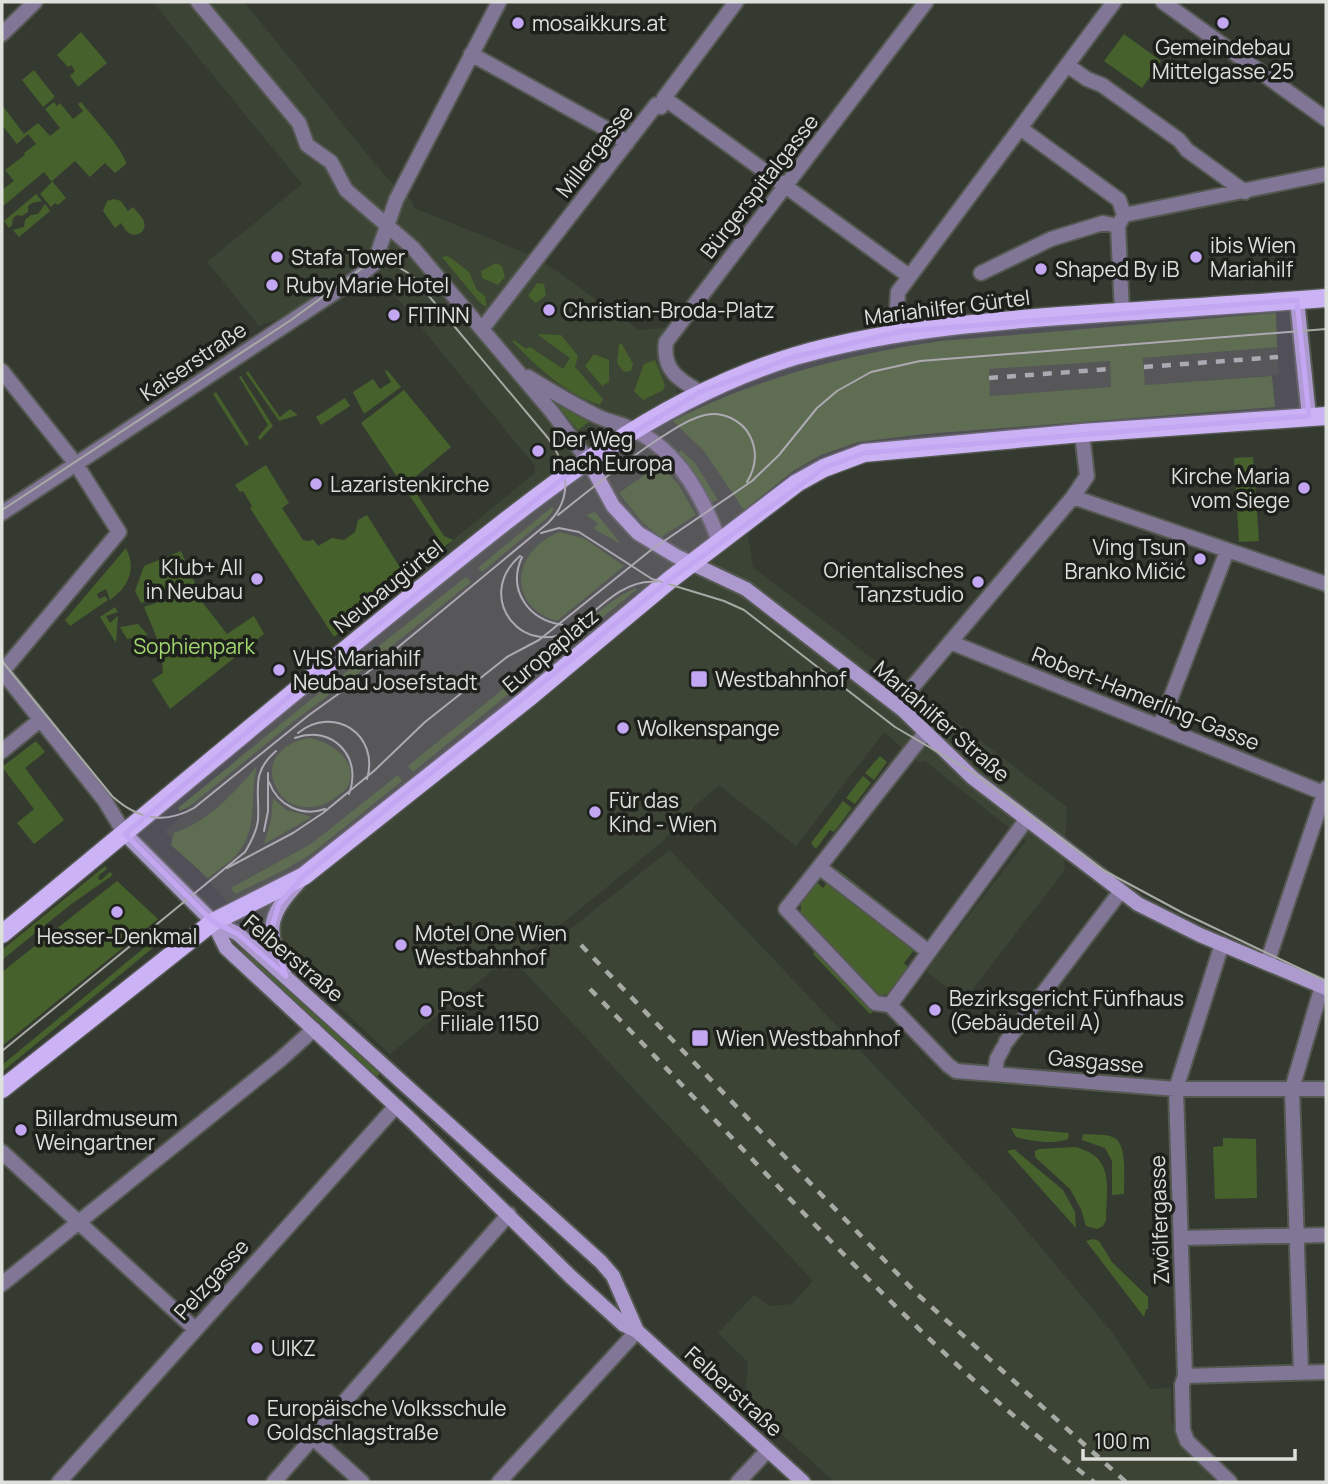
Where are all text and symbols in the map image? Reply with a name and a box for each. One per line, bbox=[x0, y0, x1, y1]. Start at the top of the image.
place label: mosaikkurs.at bbox=[532, 9, 667, 37]
marker: mosaikkurs.at bbox=[510, 15, 526, 31]
marker: Gemeindebau Mittelgasse 25 bbox=[1215, 15, 1231, 31]
place label: Gemeindebau Mittelgasse 25 bbox=[1152, 33, 1294, 85]
street label: Millergasse bbox=[549, 99, 639, 203]
street label: Bürgerspitalgasse bbox=[694, 108, 824, 264]
place label: ibis Wien Mariahilf bbox=[1210, 231, 1296, 283]
place label: Stafa Tower bbox=[291, 243, 406, 271]
marker: Stafa Tower bbox=[269, 249, 285, 265]
marker: ibis Wien Mariahilf bbox=[1188, 249, 1204, 265]
place label: Shaped By iB bbox=[1055, 255, 1179, 283]
marker: Shaped By iB bbox=[1033, 261, 1049, 277]
place label: Ruby Marie Hotel bbox=[286, 271, 449, 299]
marker: Ruby Marie Hotel bbox=[264, 277, 280, 293]
street label: Mariahilfer Gürtel bbox=[863, 283, 1031, 331]
place label: Christian-Broda-Platz bbox=[563, 296, 775, 324]
place label: FITINN bbox=[408, 301, 470, 329]
marker: Christian-Broda-Platz bbox=[541, 302, 557, 318]
marker: FITINN bbox=[386, 307, 402, 323]
street label: Kaiserstraße bbox=[134, 315, 252, 407]
place label: Der Weg nach Europa bbox=[552, 425, 673, 477]
marker: Der Weg nach Europa bbox=[530, 443, 546, 459]
place label: Kirche Maria vom Siege bbox=[1171, 462, 1290, 514]
place label: Lazaristenkirche bbox=[330, 470, 490, 498]
marker: Lazaristenkirche bbox=[308, 476, 324, 492]
marker: Kirche Maria vom Siege bbox=[1296, 480, 1312, 496]
street label: Neubaugürtel bbox=[327, 533, 449, 639]
place label: Ving Tsun Branko Mičić bbox=[1065, 533, 1186, 585]
marker: Ving Tsun Branko Mičić bbox=[1192, 551, 1208, 567]
place label: Klub+ All in Neubau bbox=[146, 553, 243, 605]
place label: Orientalisches Tanzstudio bbox=[824, 556, 964, 608]
marker: Klub+ All in Neubau bbox=[249, 571, 265, 587]
marker: Orientalisches Tanzstudio bbox=[970, 574, 986, 590]
street label: Europaplatz bbox=[496, 602, 604, 698]
park label: Sophienpark bbox=[133, 632, 255, 660]
street label: Robert-Hamerling-Gasse bbox=[1028, 639, 1264, 757]
place label: VHS Mariahilf Neubau Josefstadt bbox=[293, 644, 478, 696]
street label: Mariahilfer Straße bbox=[868, 654, 1016, 788]
marker: VHS Mariahilf Neubau Josefstadt bbox=[271, 662, 287, 678]
place label: Westbahnhof bbox=[715, 665, 847, 693]
marker: Westbahnhof bbox=[689, 669, 709, 689]
place label: Wolkenspange bbox=[637, 714, 780, 742]
marker: Wolkenspange bbox=[615, 720, 631, 736]
place label: Für das Kind - Wien bbox=[609, 786, 717, 838]
marker: Für das Kind - Wien bbox=[587, 804, 603, 820]
marker: Hesser-Denkmal bbox=[109, 904, 125, 920]
street label: Felberstraße bbox=[238, 908, 350, 1008]
place label: Motel One Wien Westbahnhof bbox=[415, 919, 567, 971]
place label: Hesser-Denkmal bbox=[37, 922, 197, 950]
marker: Motel One Wien Westbahnhof bbox=[393, 937, 409, 953]
place label: Bezirksgericht Fünfhaus (Gebäudeteil A) bbox=[949, 984, 1184, 1036]
place label: Post Filiale 1150 bbox=[440, 985, 540, 1037]
marker: Bezirksgericht Fünfhaus (Gebäudeteil A) bbox=[927, 1002, 943, 1018]
marker: Post Filiale 1150 bbox=[418, 1003, 434, 1019]
place label: Wien Westbahnhof bbox=[716, 1024, 901, 1052]
marker: Wien Westbahnhof bbox=[690, 1028, 710, 1048]
street label: Gasgasse bbox=[1047, 1043, 1145, 1079]
place label: Billardmuseum Weingartner bbox=[35, 1104, 178, 1156]
marker: Billardmuseum Weingartner bbox=[13, 1122, 29, 1138]
street label: Zwölfergasse bbox=[1143, 1155, 1175, 1285]
street label: Pelzgasse bbox=[167, 1233, 255, 1325]
place label: UIKZ bbox=[271, 1334, 316, 1362]
marker: UIKZ bbox=[249, 1340, 265, 1356]
street label: Felberstraße bbox=[679, 1340, 789, 1442]
place label: Europäische Volksschule Goldschlagstraße bbox=[267, 1394, 507, 1446]
marker: Europäische Volksschule Goldschlagstraße bbox=[245, 1412, 261, 1428]
scale bar bbox=[1083, 1418, 1295, 1462]
text: 100 m bbox=[1094, 1427, 1150, 1455]

